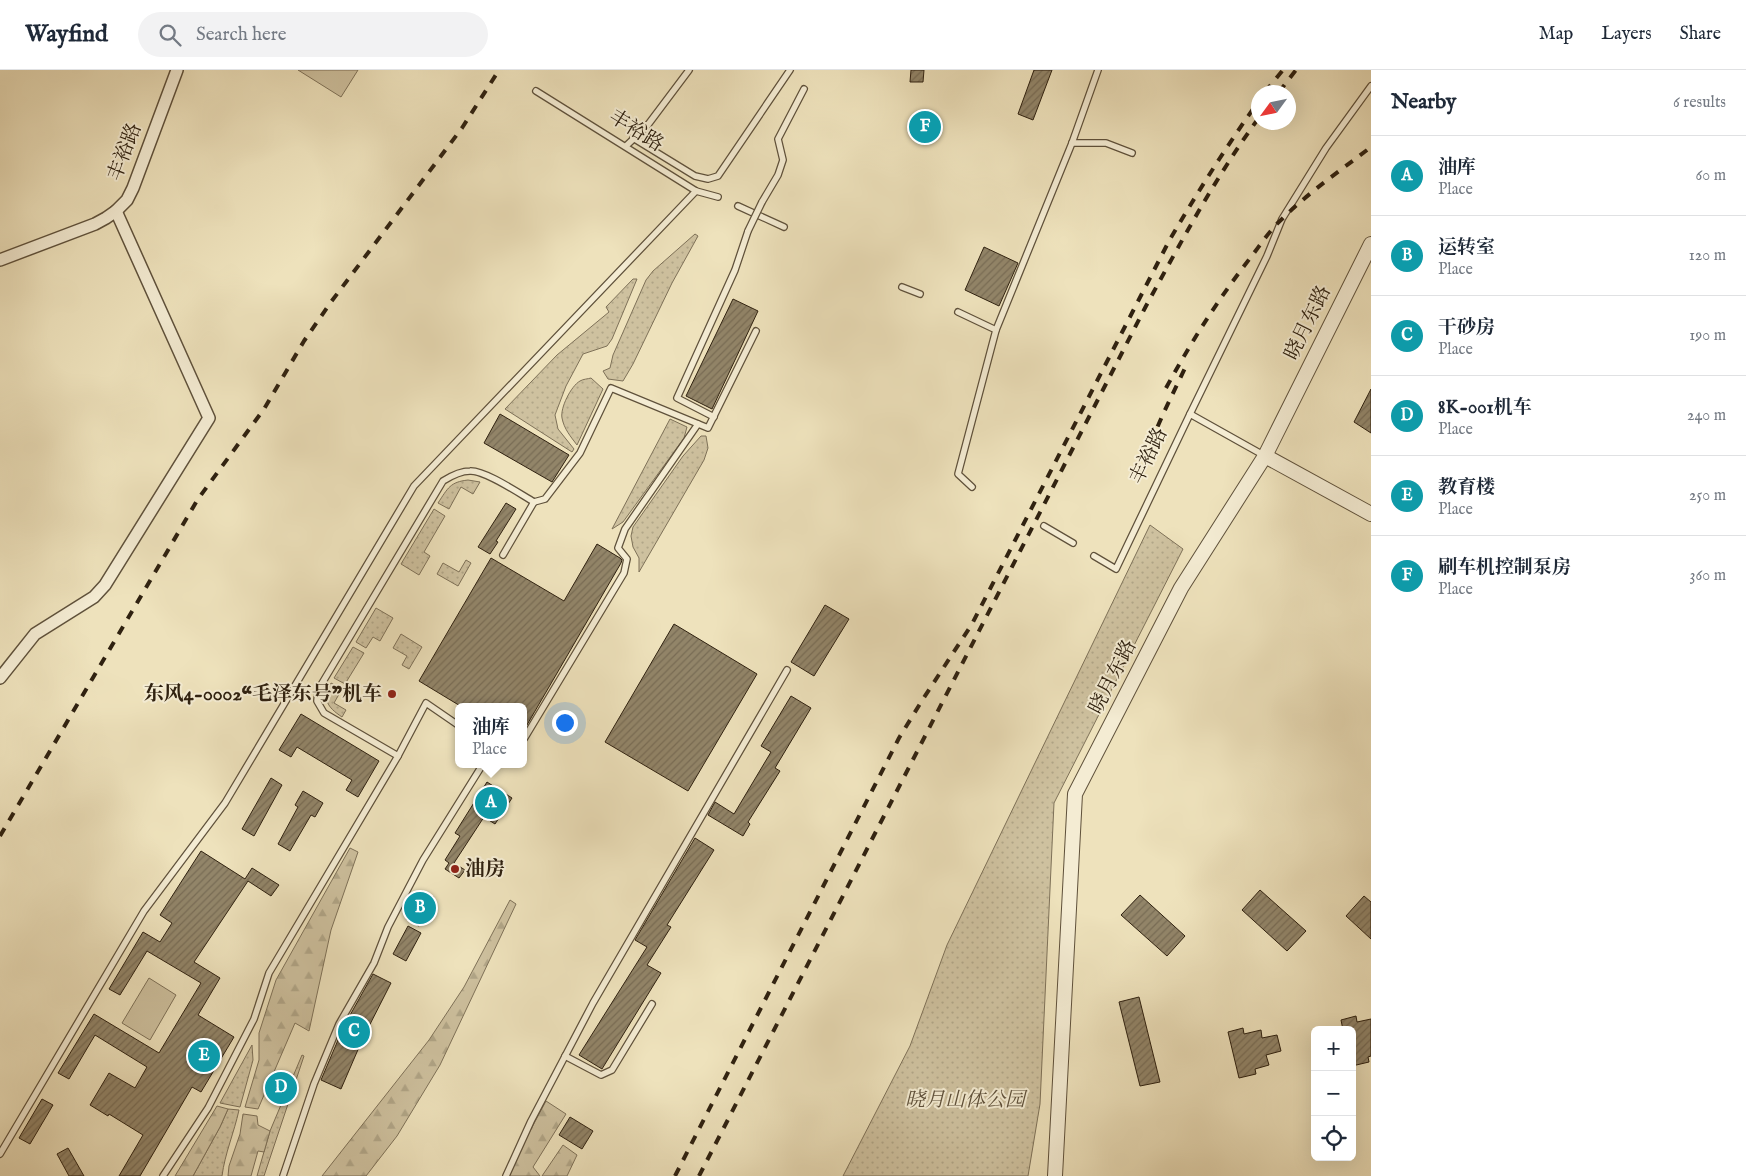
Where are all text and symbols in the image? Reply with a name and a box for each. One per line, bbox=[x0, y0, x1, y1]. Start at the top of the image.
search box bbox=[138, 12, 488, 57]
text: Wayfind bbox=[25, 19, 108, 50]
icon: search bbox=[156, 21, 184, 49]
text: Search here bbox=[196, 23, 286, 47]
text: Map bbox=[1539, 23, 1573, 46]
text: Layers bbox=[1601, 23, 1652, 46]
text: Share bbox=[1680, 23, 1721, 46]
north arrow bbox=[1251, 85, 1296, 130]
text: Nearby bbox=[1391, 89, 1456, 116]
text: 6 results bbox=[1673, 93, 1726, 113]
street label: 丰裕路 bbox=[604, 105, 668, 157]
pin: F bbox=[909, 108, 941, 146]
street label: 丰裕路 bbox=[103, 120, 147, 184]
text: 油库 bbox=[1438, 156, 1476, 180]
text: A bbox=[1402, 166, 1412, 186]
text: 60 m bbox=[1696, 166, 1726, 186]
text: Place bbox=[1438, 180, 1473, 200]
text: 运转室 bbox=[1438, 236, 1495, 260]
text: B bbox=[1402, 246, 1412, 266]
text: 120 m bbox=[1689, 246, 1726, 266]
text: Place bbox=[1438, 260, 1473, 280]
street label: 晓月东路 bbox=[1279, 282, 1337, 364]
text: 干砂房 bbox=[1438, 316, 1495, 340]
text: C bbox=[1401, 326, 1413, 346]
text: 190 m bbox=[1689, 326, 1726, 346]
text: Place bbox=[1438, 340, 1473, 360]
text: 8K-001机车 bbox=[1438, 396, 1532, 420]
text: D bbox=[1401, 406, 1413, 426]
text: 240 m bbox=[1687, 406, 1726, 426]
text: Place bbox=[1438, 420, 1473, 440]
street label: 丰裕路 bbox=[1125, 424, 1173, 488]
text: 教育楼 bbox=[1438, 476, 1495, 500]
text: E bbox=[1401, 486, 1413, 506]
text: 250 m bbox=[1689, 486, 1726, 506]
text: Place bbox=[1438, 500, 1473, 520]
text: 刷车机控制泵房 bbox=[1438, 556, 1571, 580]
text: F bbox=[1402, 566, 1412, 586]
text: 360 m bbox=[1690, 566, 1726, 586]
text: Place bbox=[1438, 580, 1473, 600]
street label: 晓月东路 bbox=[1084, 636, 1142, 718]
place label: 东风4-0002“毛泽东号”机车 bbox=[144, 682, 382, 707]
marker: 东风4-0002“毛泽东号”机车 bbox=[386, 688, 398, 700]
popup bbox=[455, 703, 527, 768]
your location bbox=[552, 710, 578, 736]
text: 油库 bbox=[472, 716, 510, 740]
text: Place bbox=[472, 740, 507, 760]
pin: A bbox=[475, 784, 507, 822]
place label: 油房 bbox=[465, 857, 505, 882]
marker: 油房 bbox=[449, 863, 461, 875]
pin: B bbox=[404, 889, 436, 927]
pin: C bbox=[338, 1013, 370, 1051]
map controls bbox=[1311, 1026, 1356, 1161]
button: + bbox=[1311, 1026, 1356, 1071]
pin: E bbox=[188, 1037, 220, 1075]
pin: D bbox=[265, 1069, 297, 1107]
button: − bbox=[1311, 1071, 1356, 1116]
park label: 晓月山体公园 bbox=[905, 1088, 1028, 1113]
button: locate bbox=[1311, 1116, 1356, 1161]

